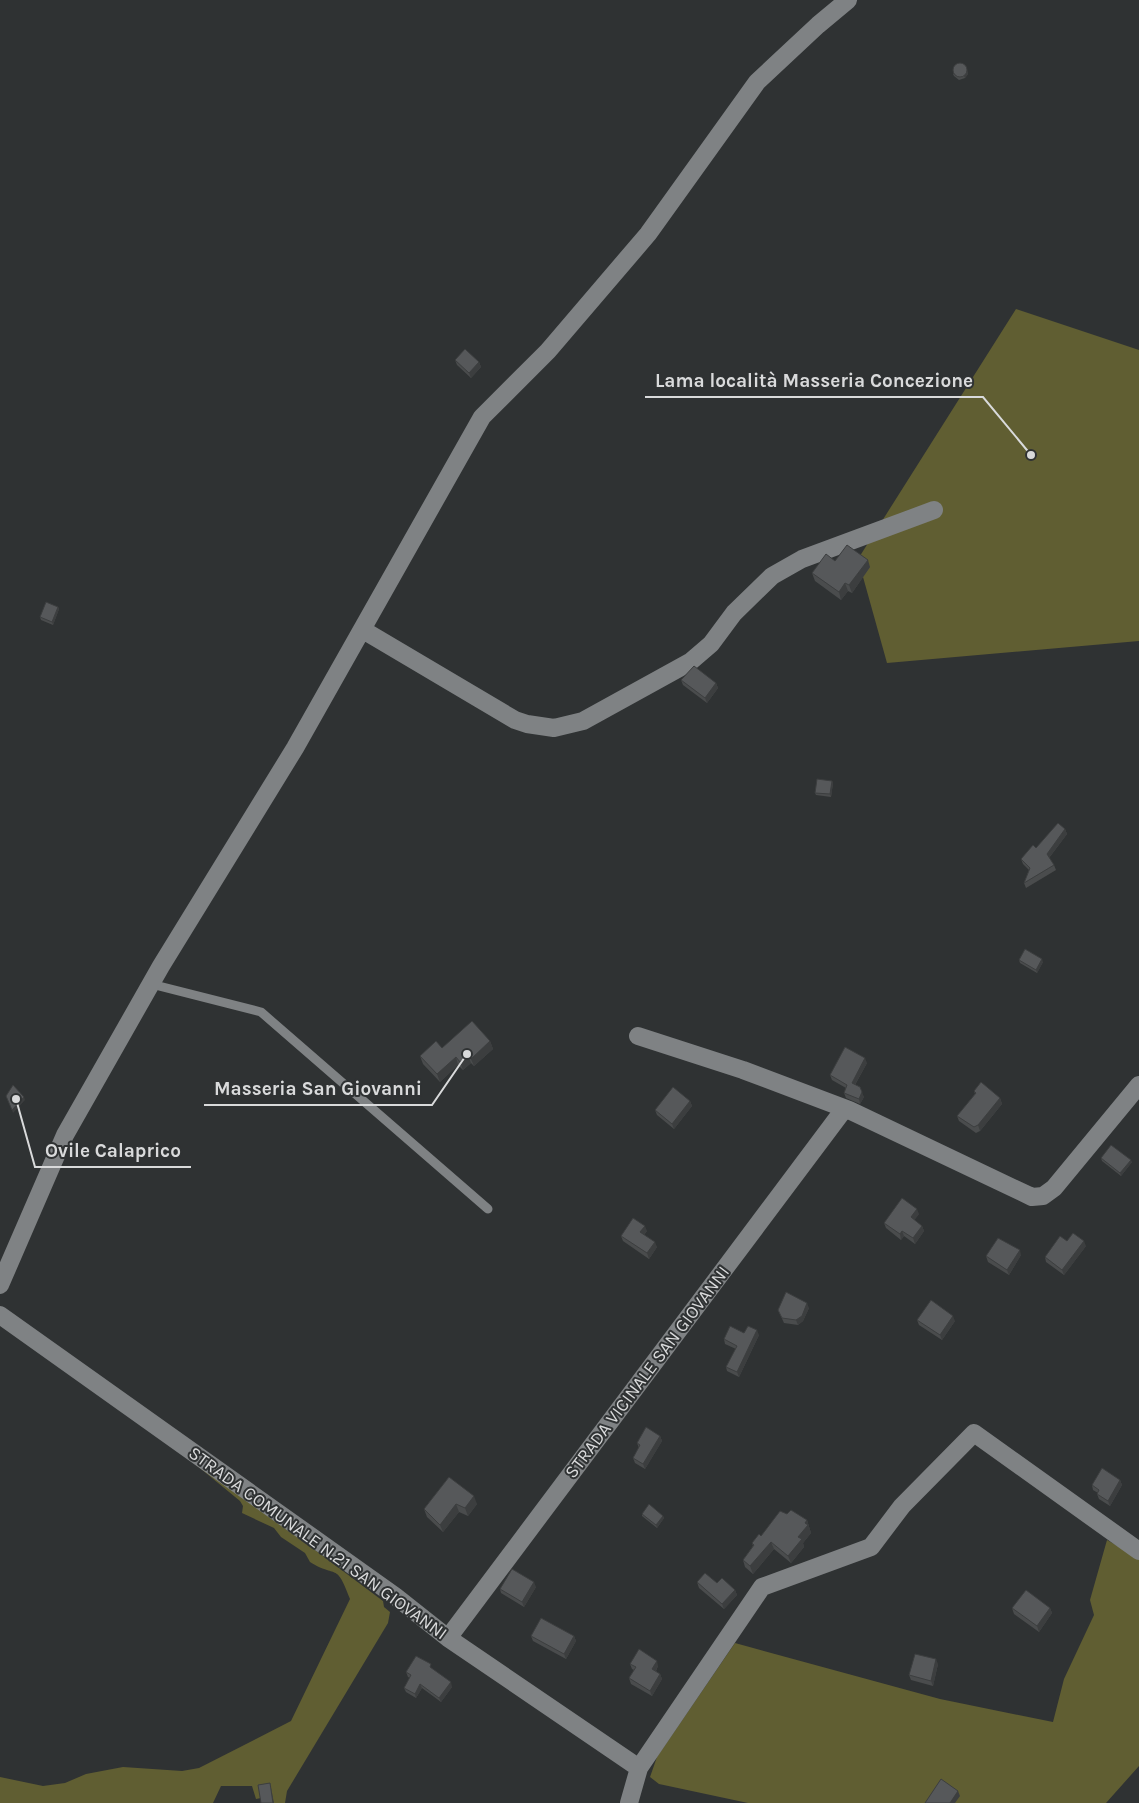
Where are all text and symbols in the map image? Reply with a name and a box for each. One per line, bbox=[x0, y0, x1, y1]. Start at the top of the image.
callout: Lama località Masseria Concezione bbox=[645, 363, 983, 397]
text: Lama località Masseria Concezione bbox=[655, 370, 973, 392]
callout: Masseria San Giovanni bbox=[204, 1071, 432, 1105]
text: Masseria San Giovanni bbox=[214, 1078, 422, 1100]
callout: Ovile Calaprico bbox=[35, 1133, 191, 1167]
text: Ovile Calaprico bbox=[45, 1140, 181, 1162]
street label: STRADA VICINALE SAN GIOVANNI bbox=[560, 1262, 734, 1482]
street label: STRADA COMUNALE N.21 SAN GIOVANNI bbox=[184, 1442, 452, 1644]

